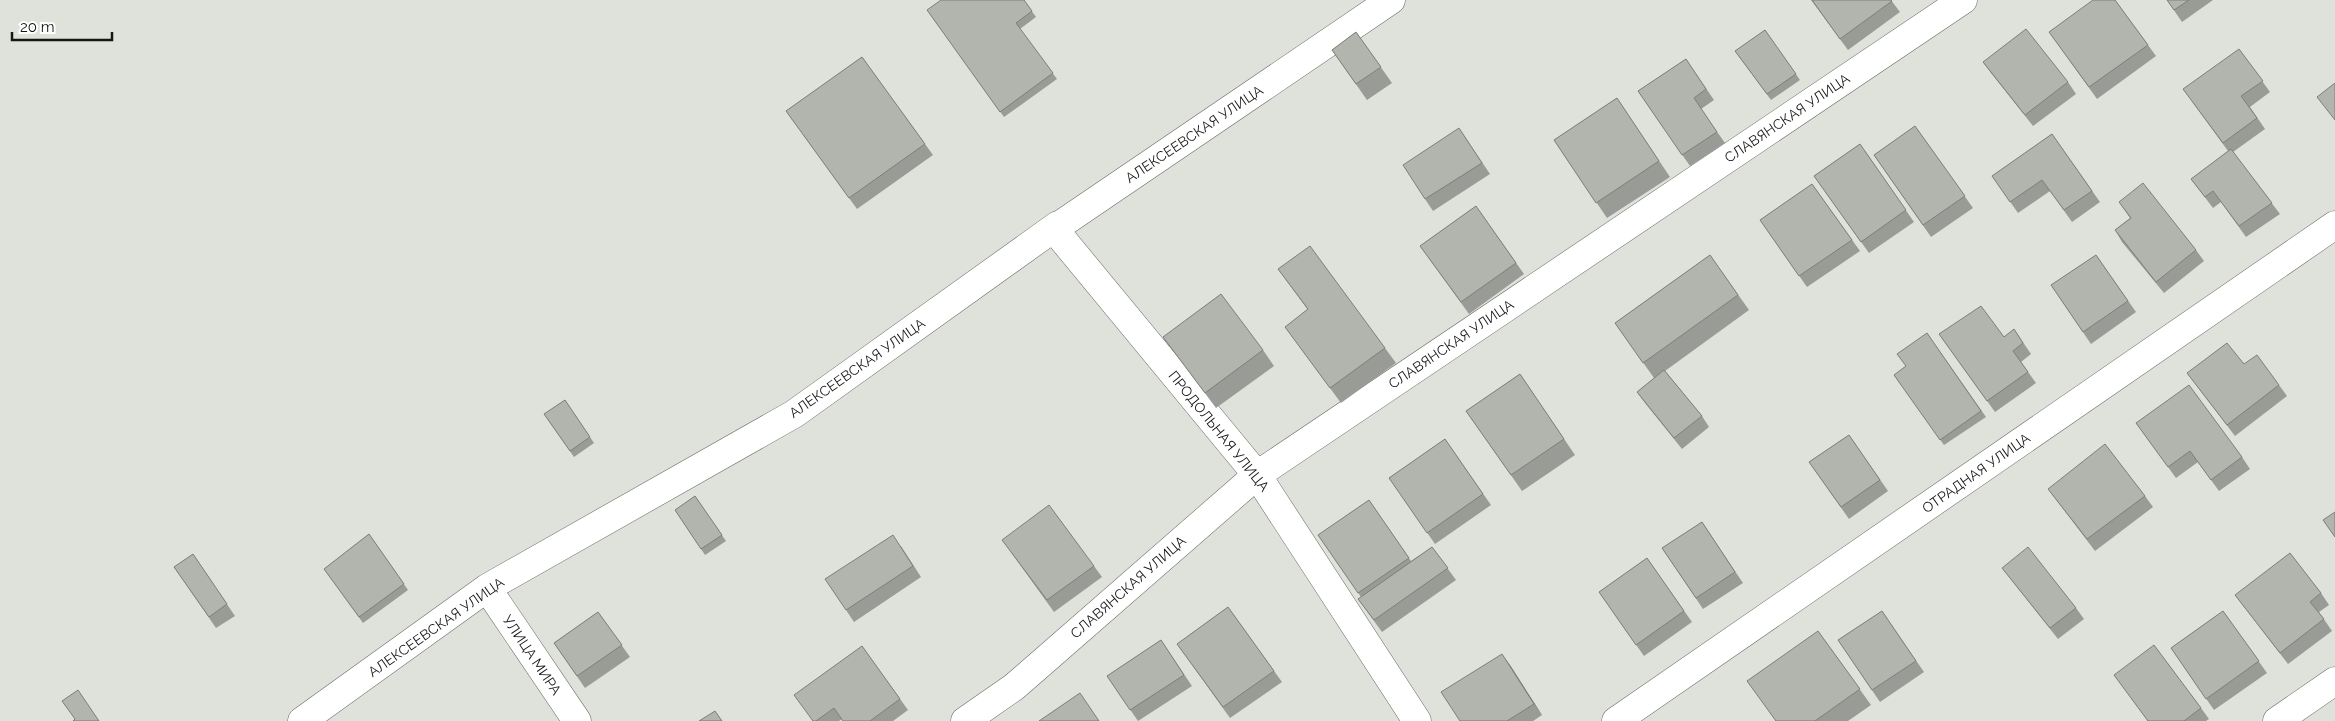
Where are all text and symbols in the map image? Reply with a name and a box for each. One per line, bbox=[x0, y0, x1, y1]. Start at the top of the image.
scale bar bbox=[12, 10, 112, 42]
text: 20 m bbox=[20, 18, 55, 36]
street label: СЛАВЯНСКАЯ УЛИЦА bbox=[1721, 70, 1853, 166]
street label: АЛЕКСЕЕВСКАЯ УЛИЦА bbox=[1122, 82, 1266, 186]
street label: СЛАВЯНСКАЯ УЛИЦА bbox=[1385, 296, 1517, 392]
street label: АЛЕКСЕЕВСКАЯ УЛИЦА bbox=[786, 315, 928, 421]
street label: ПРОДОЛЬНАЯ УЛИЦА bbox=[1165, 368, 1273, 495]
street label: ОТРАДНАЯ УЛИЦА bbox=[1919, 429, 2034, 516]
street label: СЛАВЯНСКАЯ УЛИЦА bbox=[1067, 532, 1189, 641]
street label: АЛЕКСЕЕВСКАЯ УЛИЦА bbox=[365, 574, 507, 680]
street label: УЛИЦА МИРА bbox=[499, 612, 565, 698]

